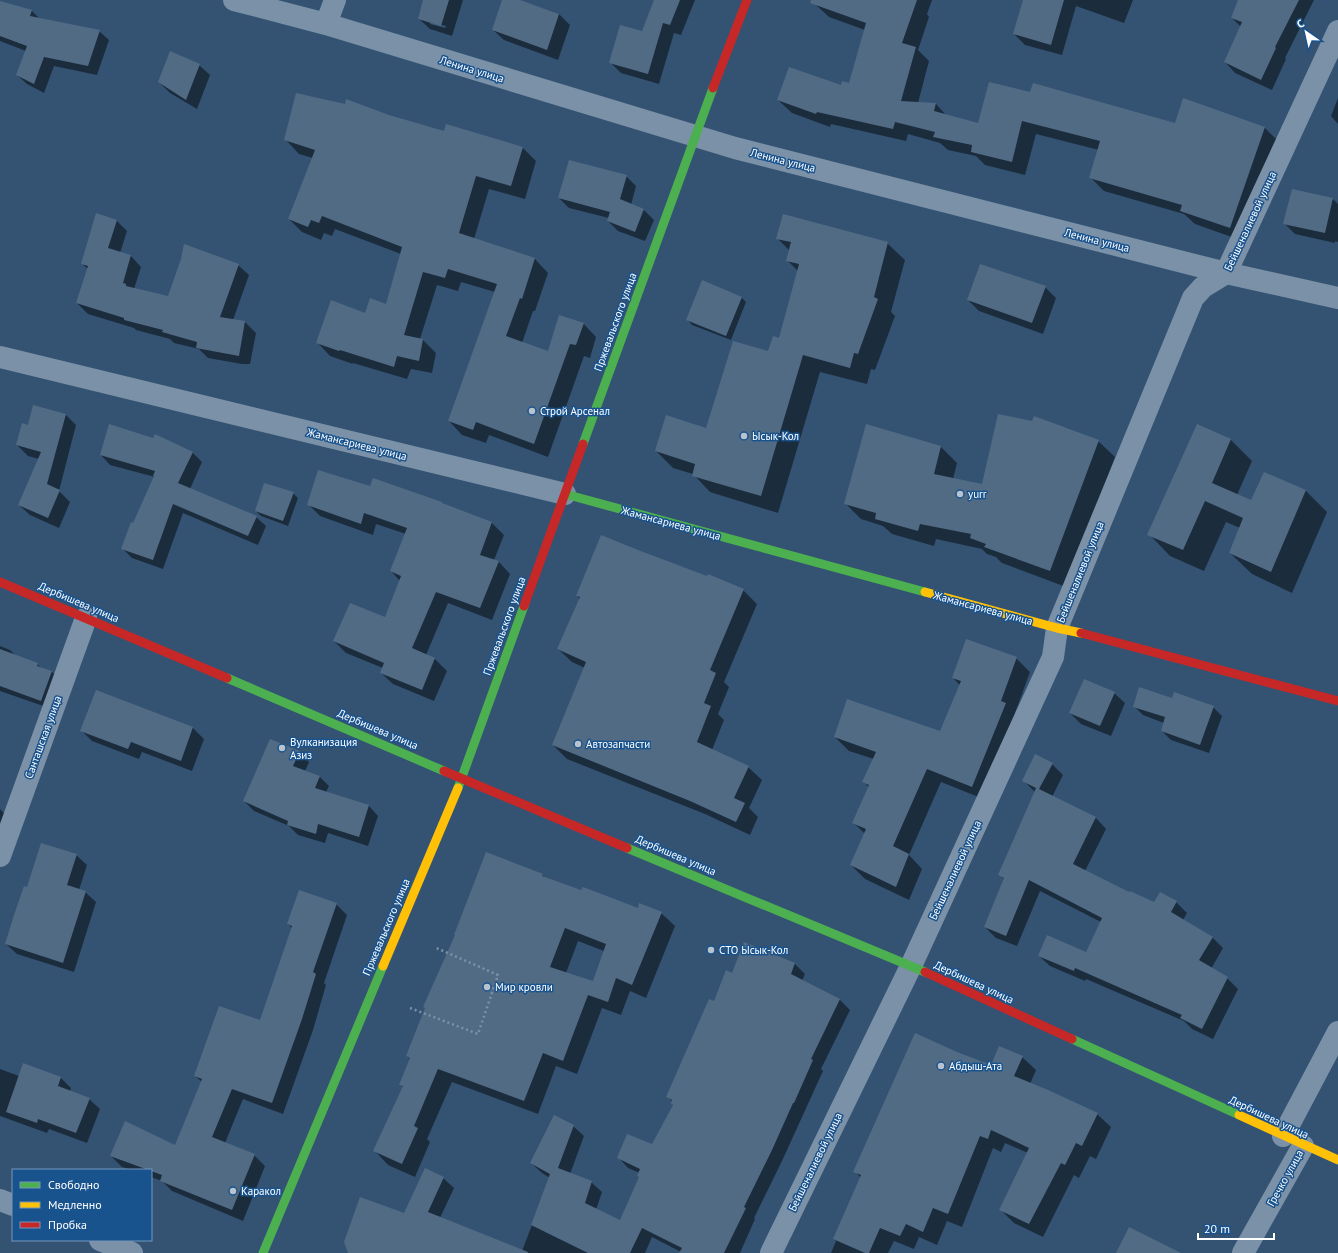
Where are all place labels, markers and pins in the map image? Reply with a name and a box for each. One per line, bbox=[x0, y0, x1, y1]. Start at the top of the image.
place label: Строй Арсенал bbox=[540, 404, 610, 418]
marker: Строй Арсенал bbox=[527, 406, 537, 416]
place label: Ысык-Кол bbox=[752, 429, 799, 443]
marker: Ысык-Кол bbox=[739, 431, 749, 441]
place label: yurr bbox=[968, 487, 987, 501]
marker: yurr bbox=[955, 489, 965, 499]
place label: Вулканизация Азиз bbox=[290, 735, 357, 762]
place label: Автозапчасти bbox=[586, 737, 650, 751]
marker: Автозапчасти bbox=[573, 739, 583, 749]
marker: Вулканизация Азиз bbox=[277, 743, 287, 753]
place label: СТО Ысык-Кол bbox=[719, 943, 788, 957]
marker: СТО Ысык-Кол bbox=[706, 945, 716, 955]
place label: Мир кровли bbox=[495, 980, 553, 994]
marker: Мир кровли bbox=[482, 982, 492, 992]
place label: Абдыш-Ата bbox=[949, 1059, 1002, 1073]
marker: Абдыш-Ата bbox=[936, 1061, 946, 1071]
place label: Каракол bbox=[241, 1184, 281, 1198]
marker: Каракол bbox=[228, 1186, 238, 1196]

